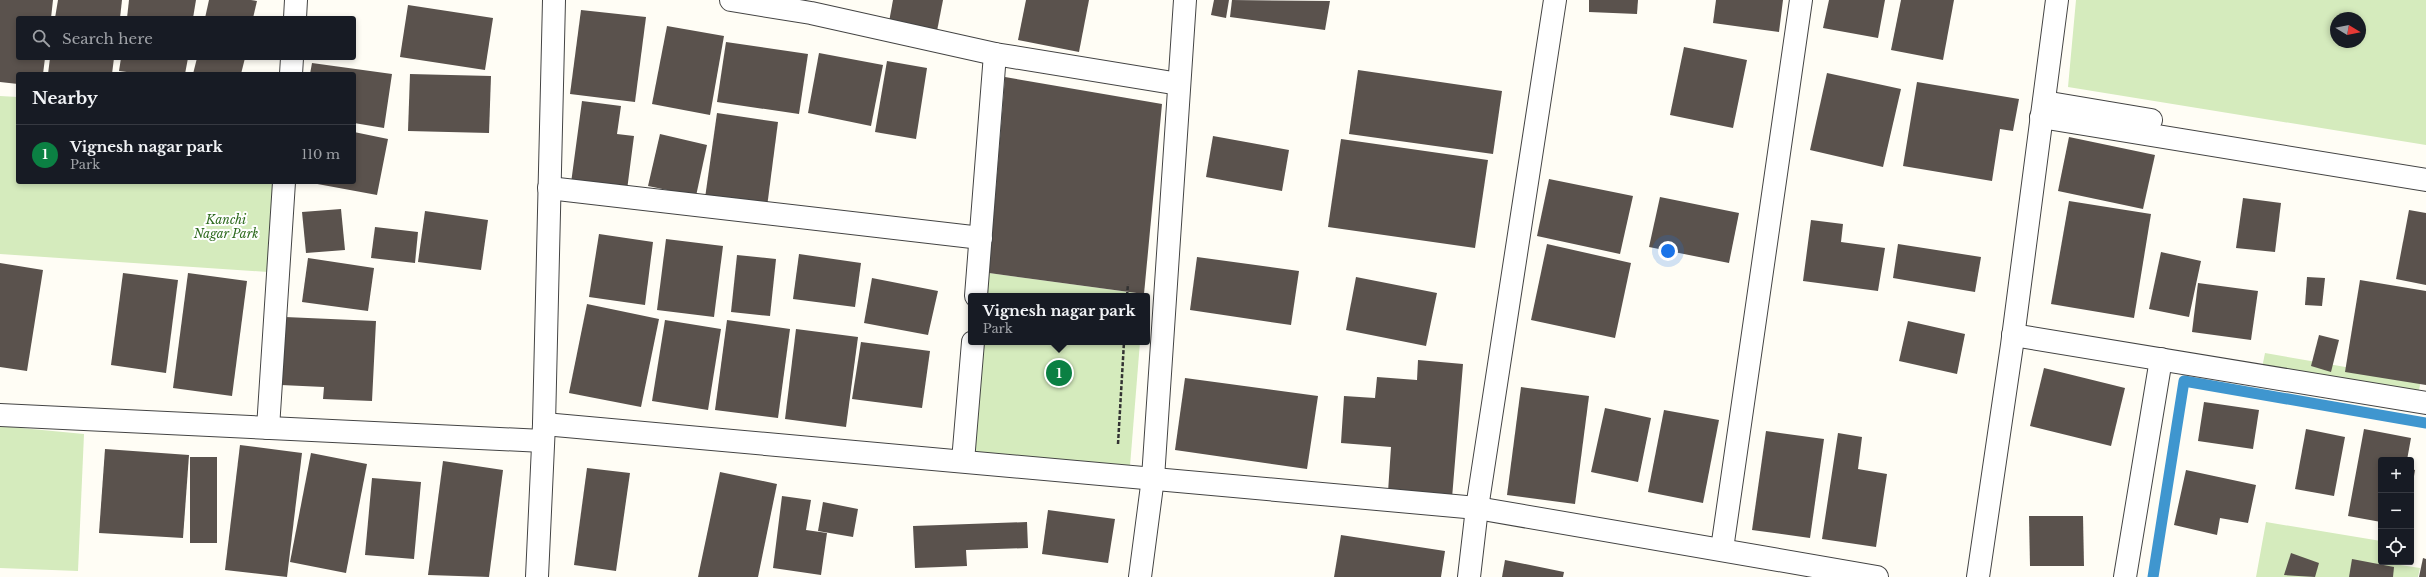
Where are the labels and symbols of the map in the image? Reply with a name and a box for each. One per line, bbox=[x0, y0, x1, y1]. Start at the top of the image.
north arrow bbox=[2330, 12, 2366, 48]
park label: Kanchi Nagar Park bbox=[193, 212, 258, 241]
your location bbox=[1658, 241, 1678, 261]
pin: 1 bbox=[1046, 358, 1072, 388]

